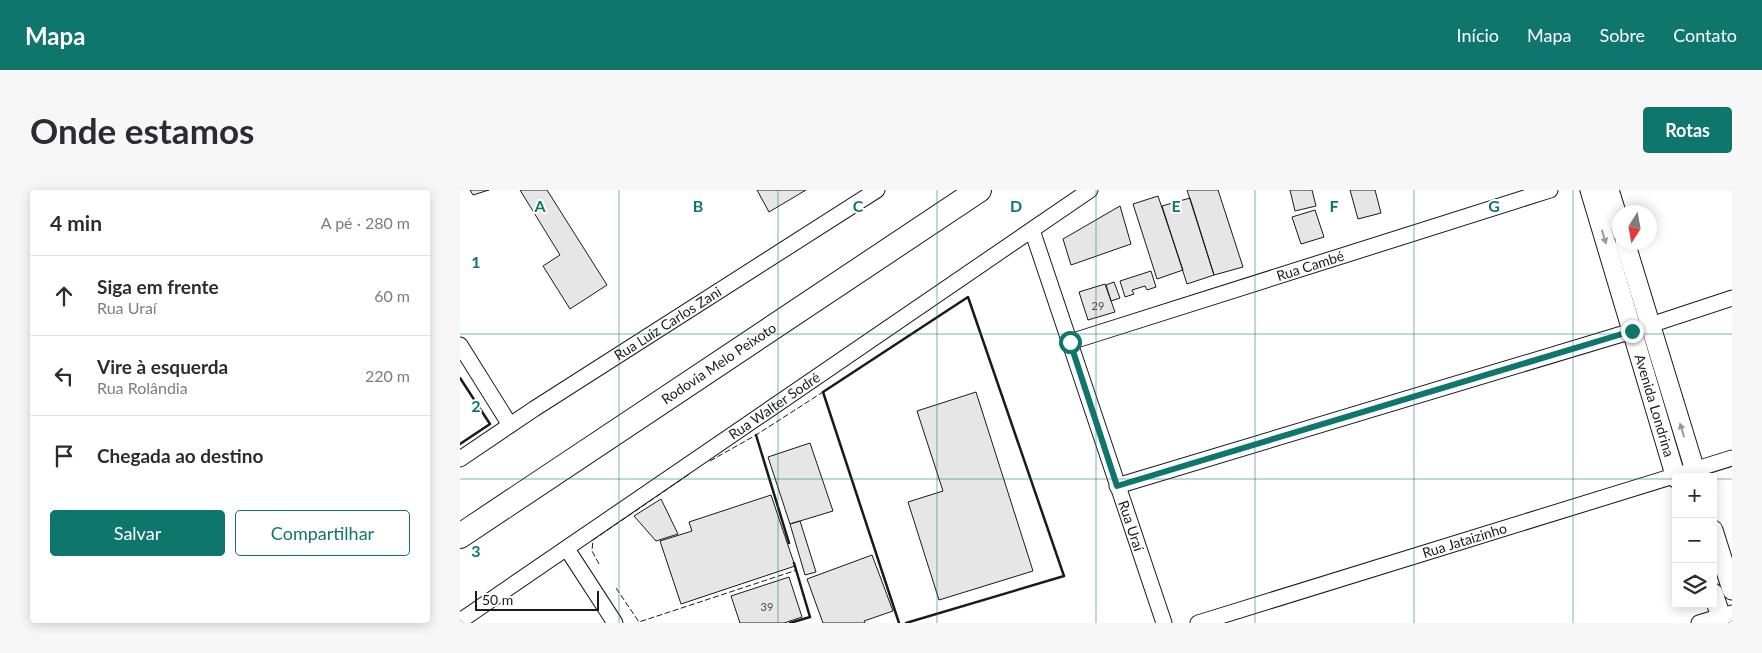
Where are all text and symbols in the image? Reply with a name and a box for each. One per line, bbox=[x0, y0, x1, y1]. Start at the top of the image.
text: Mapa bbox=[25, 21, 85, 50]
text: Início bbox=[1457, 24, 1499, 46]
text: Mapa bbox=[1527, 24, 1571, 46]
text: Sobre bbox=[1599, 24, 1645, 46]
text: Contato bbox=[1673, 24, 1737, 46]
button: Rotas bbox=[1643, 107, 1732, 153]
text: Onde estamos bbox=[30, 109, 254, 151]
text: A bbox=[533, 196, 546, 215]
text: B bbox=[693, 196, 703, 215]
text: C bbox=[853, 196, 864, 215]
text: D bbox=[1010, 196, 1022, 215]
text: E bbox=[1171, 196, 1181, 215]
text: F bbox=[1329, 196, 1339, 215]
text: G bbox=[1488, 196, 1500, 215]
north arrow bbox=[1612, 205, 1657, 250]
text: 4 min bbox=[50, 210, 102, 235]
text: A pé · 280 m bbox=[321, 213, 410, 232]
one-way arrow bbox=[1600, 229, 1608, 244]
street label: Rua Cambé bbox=[1274, 247, 1346, 284]
text: 1 bbox=[471, 252, 481, 271]
text: Siga em frente bbox=[97, 275, 219, 298]
icon: ahead bbox=[50, 282, 78, 310]
street label: Rua Luiz Carlos Zani bbox=[611, 283, 724, 364]
text: 60 m bbox=[374, 286, 410, 305]
text: Rua Uraí bbox=[97, 298, 157, 317]
house number: 29 bbox=[1092, 299, 1104, 312]
street label: Rodovia Melo Peixoto bbox=[658, 319, 779, 407]
route end bbox=[1621, 320, 1644, 343]
route start bbox=[1059, 331, 1082, 354]
street label: Avenida Londrina bbox=[1631, 352, 1678, 459]
text: Vire à esquerda bbox=[97, 355, 228, 378]
icon: left bbox=[50, 362, 78, 390]
text: 220 m bbox=[365, 366, 410, 385]
street label: Rua Walter Sodré bbox=[725, 368, 823, 443]
text: Rua Rolândia bbox=[97, 378, 188, 397]
text: 2 bbox=[471, 396, 481, 415]
one-way arrow bbox=[1678, 422, 1686, 437]
icon: arrive bbox=[50, 442, 78, 470]
text: Chegada ao destino bbox=[97, 444, 263, 467]
map controls bbox=[1672, 473, 1717, 608]
button: + bbox=[1672, 473, 1717, 518]
street label: Rua Uraí bbox=[1115, 498, 1148, 554]
button: Salvar bbox=[50, 510, 225, 556]
button: Compartilhar bbox=[235, 510, 410, 556]
button: − bbox=[1672, 518, 1717, 563]
street label: Rua Jataizinho bbox=[1420, 519, 1509, 561]
text: 3 bbox=[471, 541, 481, 560]
button: layers bbox=[1672, 563, 1717, 608]
scale bar bbox=[475, 588, 599, 611]
text: 50 m bbox=[482, 591, 513, 608]
house number: 39 bbox=[761, 600, 773, 613]

